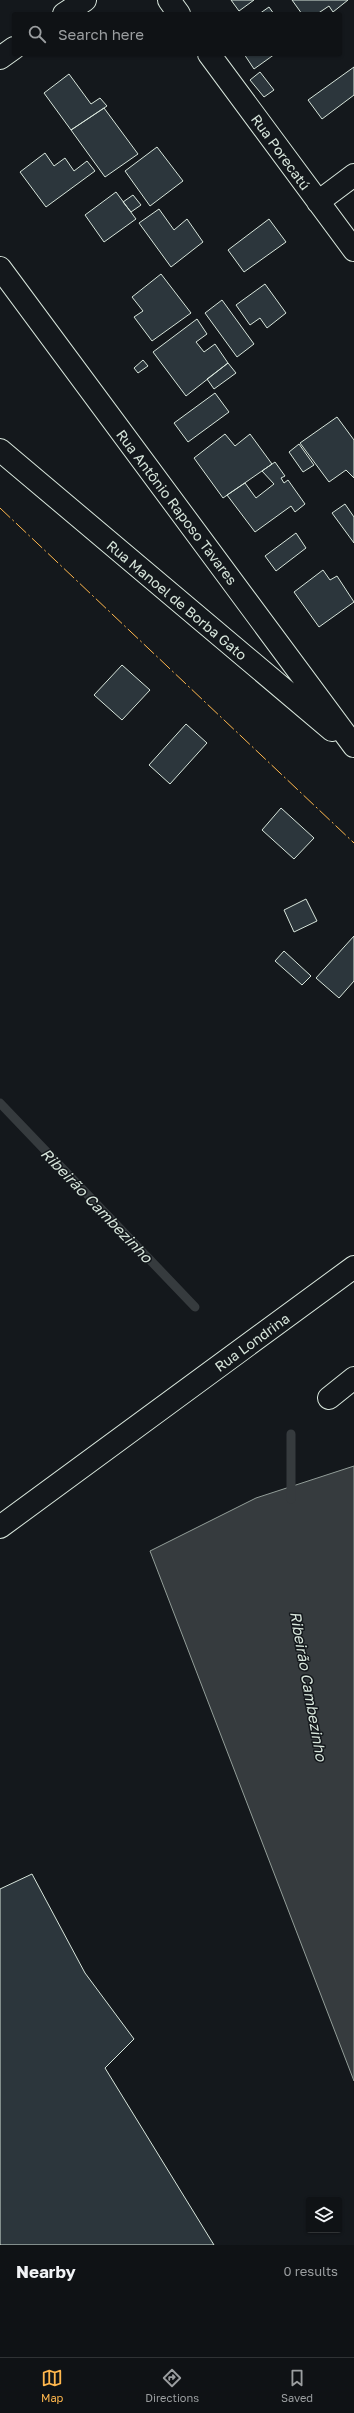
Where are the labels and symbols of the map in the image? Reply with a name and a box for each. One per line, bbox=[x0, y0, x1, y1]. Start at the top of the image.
street label: Rua Porecatú bbox=[248, 111, 314, 193]
street label: Rua Antônio Raposo Tavares bbox=[113, 426, 241, 588]
street label: Rua Manoel de Borba Gato bbox=[104, 537, 250, 663]
water label: Ribeirão Cambezinho bbox=[38, 1144, 157, 1267]
street label: Rua Londrina bbox=[211, 1309, 293, 1375]
water label: Ribeirão Cambezinho bbox=[287, 1610, 331, 1763]

